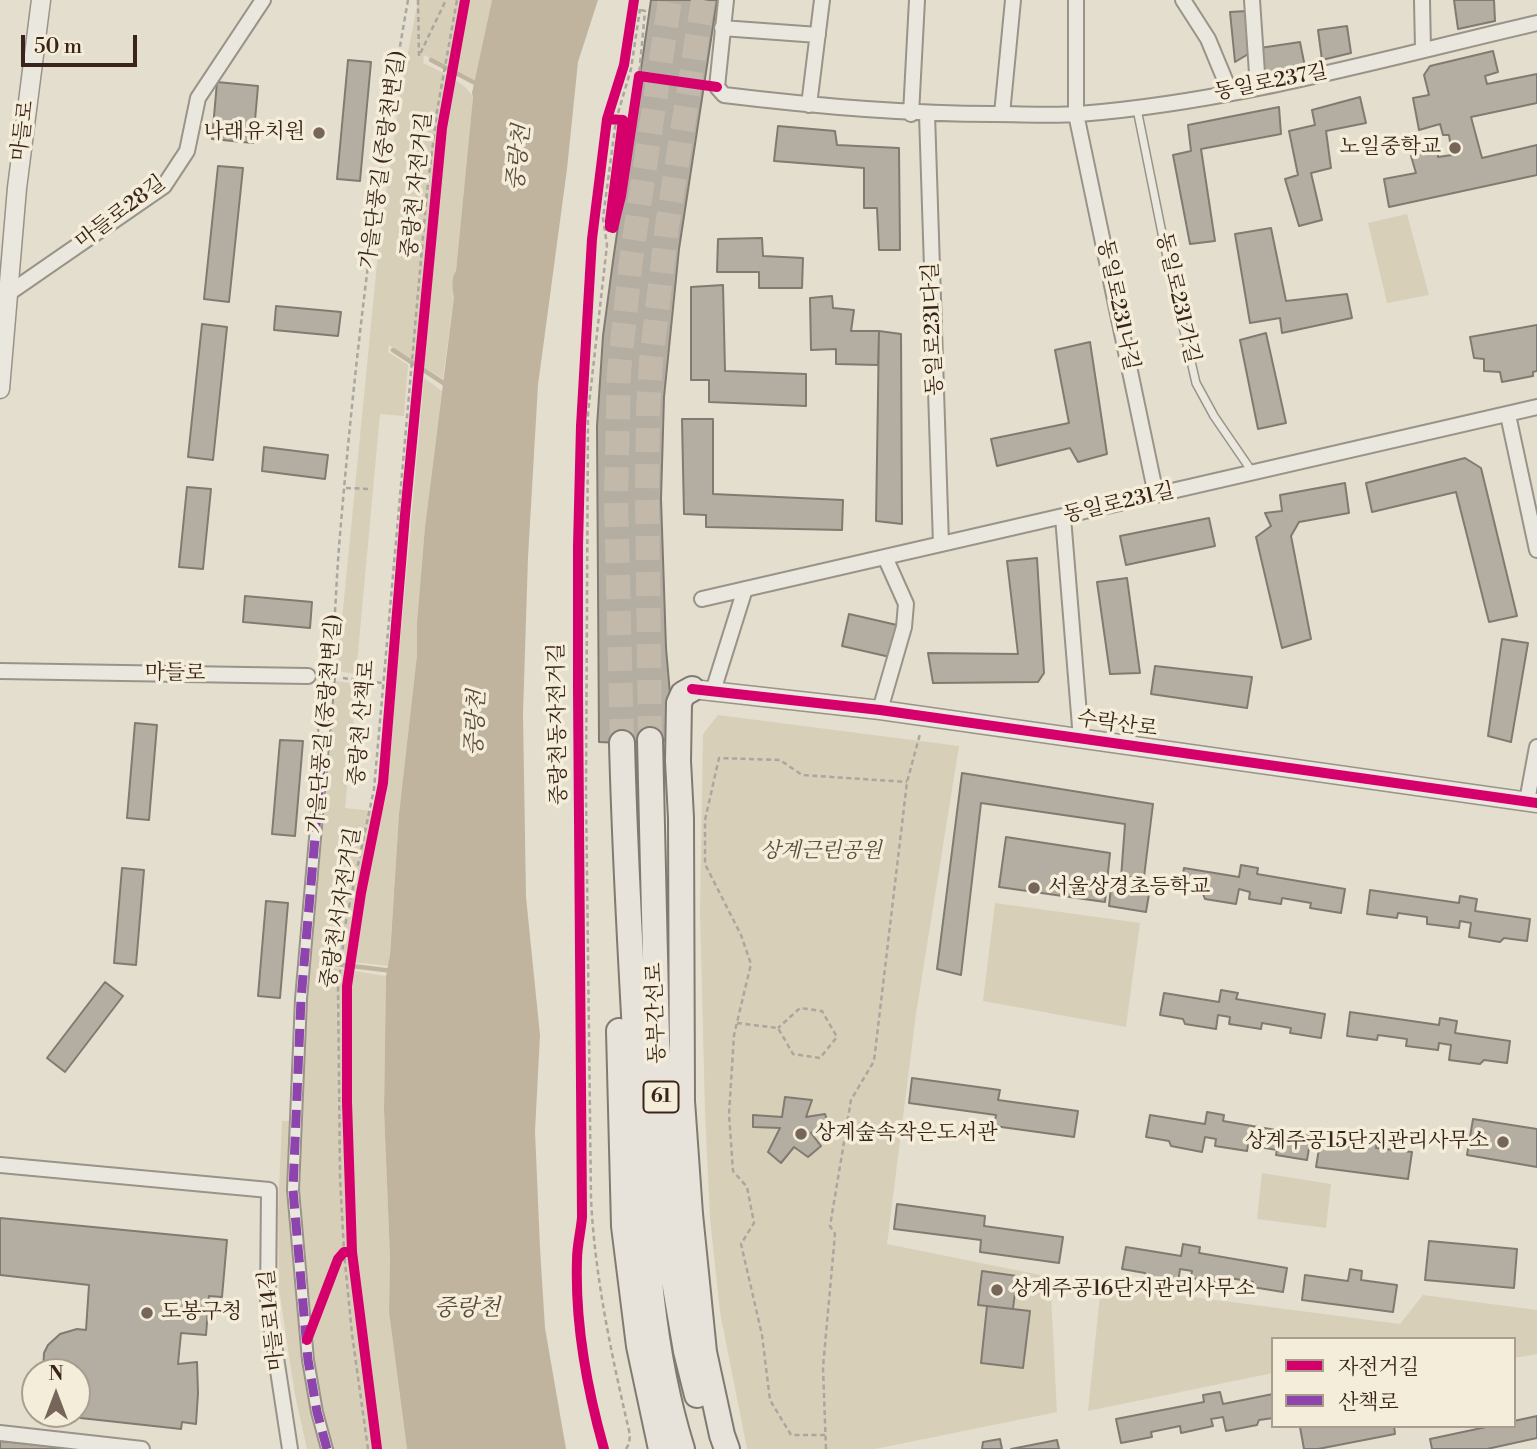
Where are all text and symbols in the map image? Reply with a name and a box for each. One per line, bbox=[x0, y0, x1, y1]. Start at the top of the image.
scale bar bbox=[24, 21, 140, 65]
text: 50 m bbox=[34, 34, 82, 60]
street label: 가을단풍길 (중랑천변길) bbox=[356, 49, 412, 271]
street label: 동일로237길 bbox=[1212, 60, 1330, 106]
street label: 마들로 bbox=[8, 99, 40, 163]
street label: 중랑천 자전거길 bbox=[398, 111, 438, 259]
place label: 나래유치원 bbox=[204, 120, 305, 146]
water label: 중랑천 bbox=[503, 123, 537, 193]
marker: 나래유치원 bbox=[311, 125, 327, 141]
place label: 노일중학교 bbox=[1340, 135, 1441, 161]
marker: 노일중학교 bbox=[1447, 140, 1463, 156]
street label: 마들로28길 bbox=[71, 171, 171, 255]
street label: 동일로231가길 bbox=[1150, 230, 1204, 366]
street label: 동일로231나길 bbox=[1091, 237, 1143, 373]
street label: 동일로231다길 bbox=[919, 262, 949, 396]
street label: 동일로231길 bbox=[1061, 479, 1177, 529]
street label: 가을단풍길 (중랑천변길) bbox=[304, 613, 348, 835]
street label: 중랑천동자전거길 bbox=[545, 643, 573, 805]
street label: 중랑천 산책로 bbox=[345, 659, 381, 787]
street label: 마들로 bbox=[144, 661, 206, 687]
water label: 중랑천 bbox=[461, 689, 493, 757]
street label: 수락산로 bbox=[1075, 707, 1159, 743]
street label: 중랑천서자전거길 bbox=[317, 826, 367, 990]
park label: 상계근린공원 bbox=[760, 839, 882, 865]
place label: 서울상경초등학교 bbox=[1048, 875, 1210, 901]
marker: 서울상경초등학교 bbox=[1026, 880, 1042, 896]
street label: 동부간선로 bbox=[643, 962, 671, 1064]
road number: 61 bbox=[644, 1082, 678, 1112]
place label: 상계숲속작은도서관 bbox=[815, 1121, 998, 1147]
marker: 상계숲속작은도서관 bbox=[793, 1126, 809, 1142]
place label: 상계주공15단지관리사무소 bbox=[1245, 1129, 1489, 1155]
marker: 상계주공15단지관리사무소 bbox=[1495, 1134, 1511, 1150]
street label: 마들로14길 bbox=[255, 1268, 291, 1372]
place label: 상계주공16단지관리사무소 bbox=[1011, 1277, 1255, 1303]
marker: 상계주공16단지관리사무소 bbox=[989, 1282, 1005, 1298]
water label: 중랑천 bbox=[434, 1295, 500, 1323]
place label: 도봉구청 bbox=[161, 1300, 242, 1326]
marker: 도봉구청 bbox=[139, 1305, 155, 1321]
legend bbox=[1271, 1337, 1516, 1428]
text: 자전거길 bbox=[1338, 1355, 1419, 1381]
north arrow bbox=[21, 1358, 91, 1428]
text: N bbox=[48, 1362, 64, 1386]
text: 산책로 bbox=[1338, 1390, 1399, 1416]

